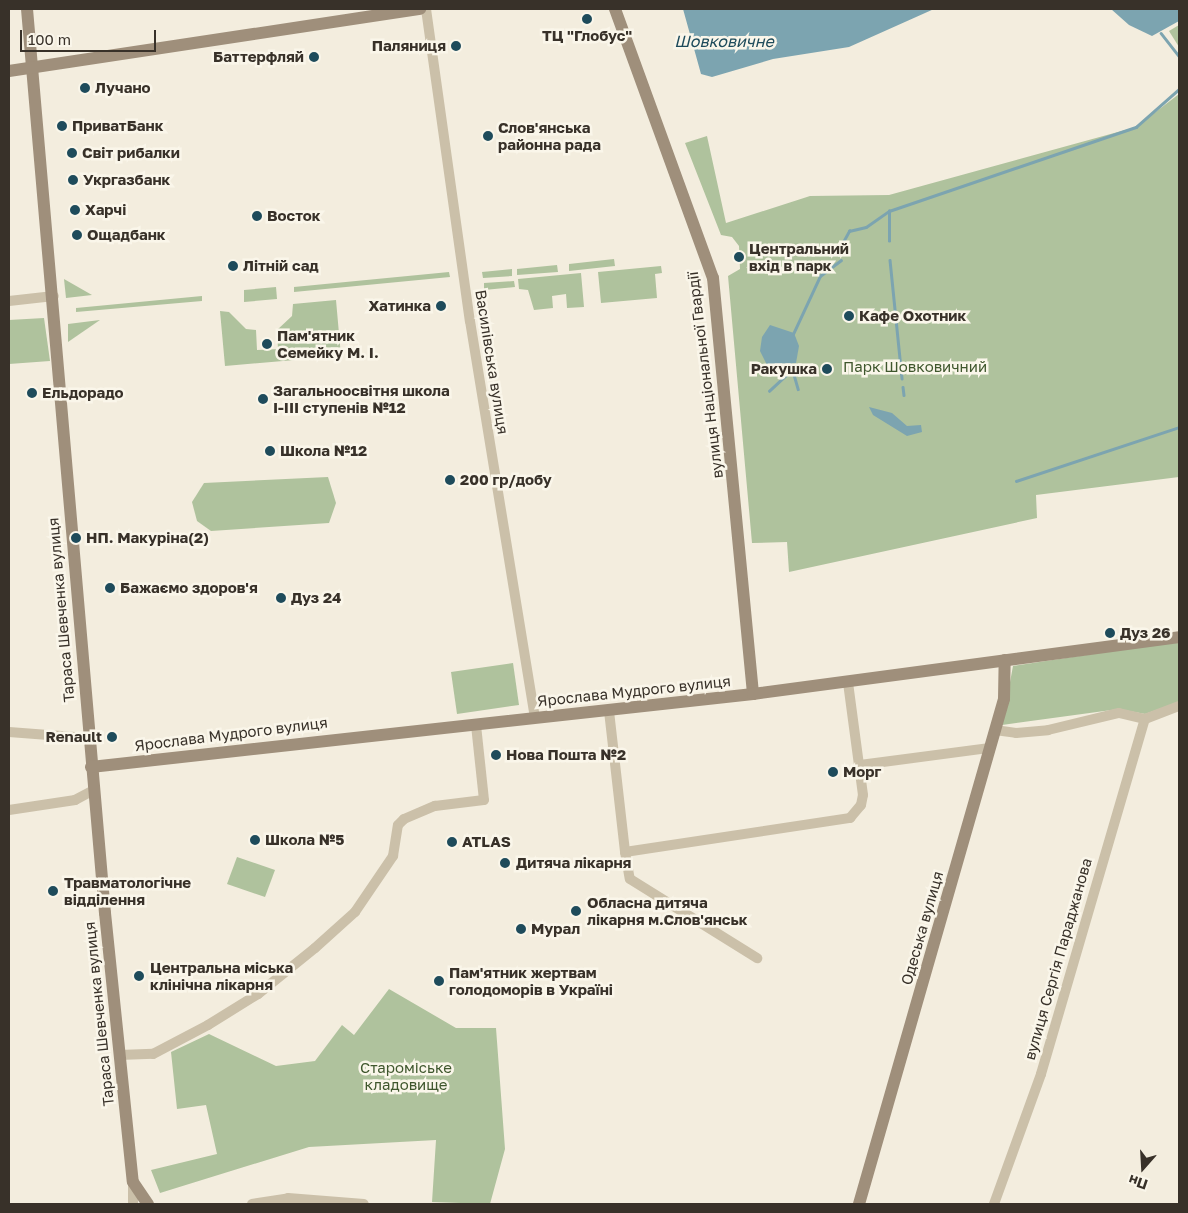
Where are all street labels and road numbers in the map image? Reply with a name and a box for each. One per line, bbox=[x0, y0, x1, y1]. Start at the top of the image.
street label: вулиця Національної Гвардії bbox=[683, 270, 727, 480]
street label: Василівська вулиця bbox=[472, 288, 512, 436]
street label: Тараса Шевченка вулиця bbox=[44, 517, 78, 703]
street label: Ярослава Мудрого вулиця bbox=[536, 672, 732, 710]
street label: Ярослава Мудрого вулиця bbox=[133, 713, 329, 755]
street label: вулиця Сергія Параджанова bbox=[1020, 856, 1096, 1062]
street label: Одеська вулиця bbox=[897, 869, 947, 987]
street label: Тараса Шевченка вулиця bbox=[80, 921, 118, 1107]

